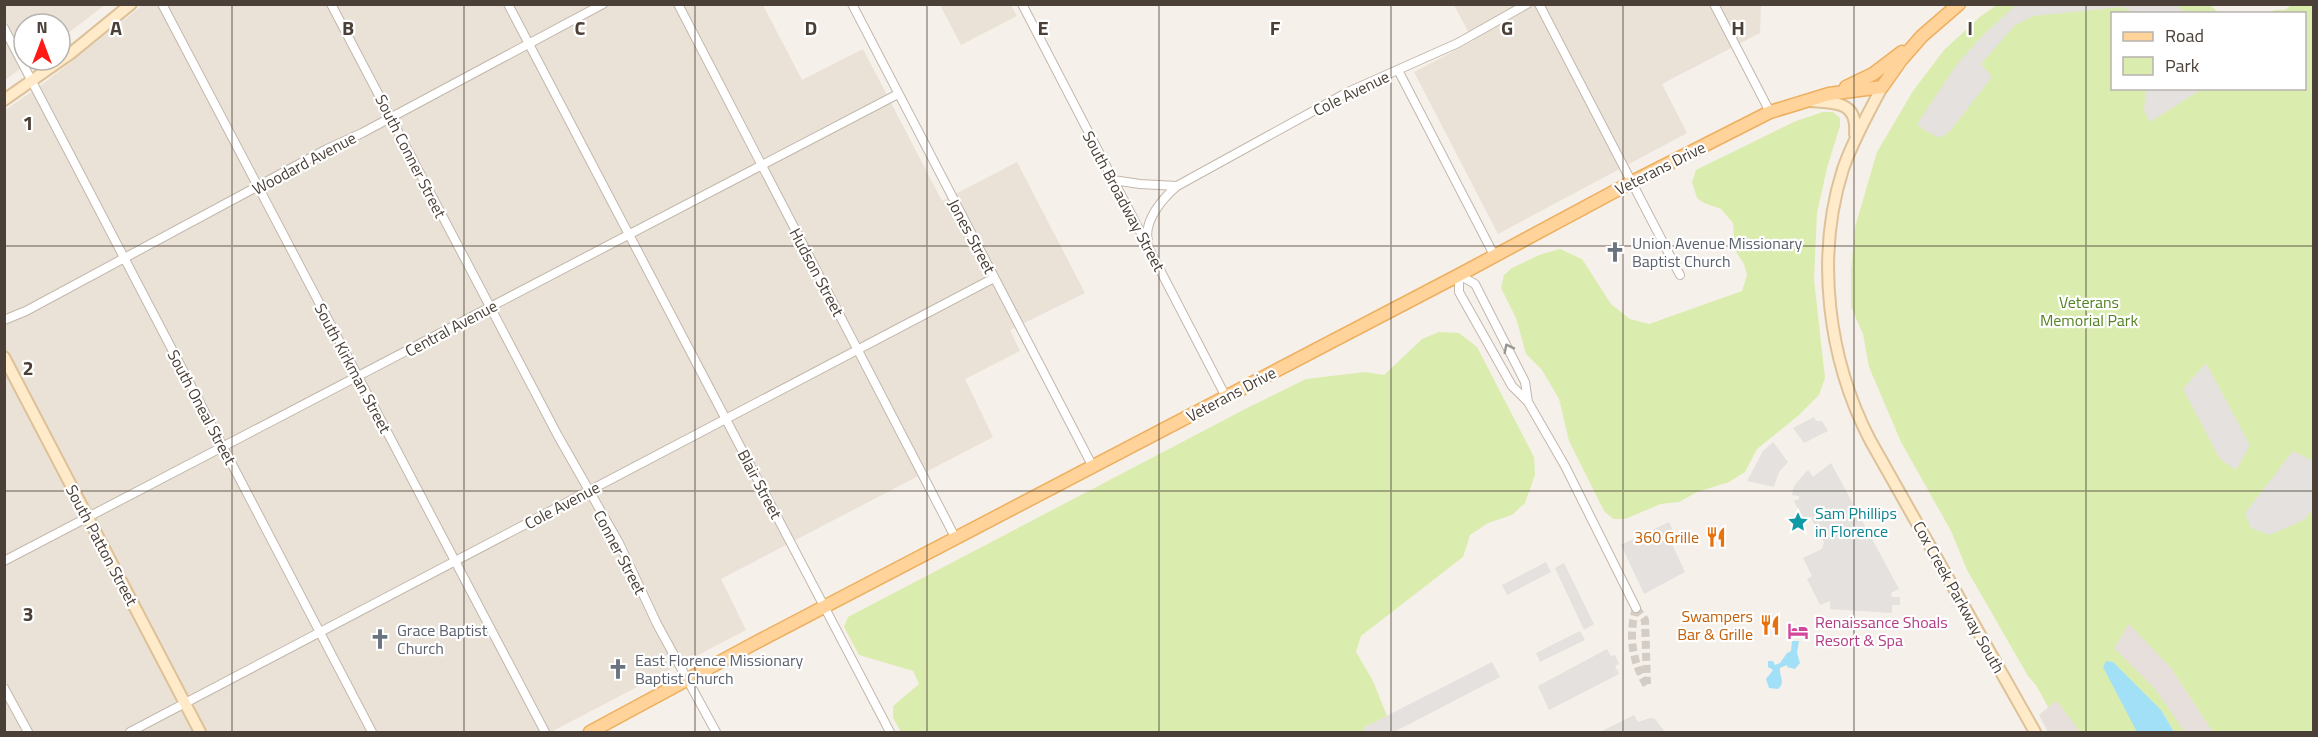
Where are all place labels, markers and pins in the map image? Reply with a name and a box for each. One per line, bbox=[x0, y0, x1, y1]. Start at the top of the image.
place label: Union Avenue Missionary Baptist Church bbox=[1632, 231, 1802, 273]
church icon: Union Avenue Missionary Baptist Church bbox=[1603, 240, 1627, 264]
place label: Sam Phillips in Florence bbox=[1815, 501, 1897, 543]
place icon: Sam Phillips in Florence bbox=[1786, 510, 1810, 534]
place label: 360 Grille bbox=[1634, 525, 1699, 549]
restaurant icon: 360 Grille bbox=[1704, 525, 1728, 549]
place label: Swampers Bar & Grille bbox=[1677, 604, 1753, 646]
place label: Renaissance Shoals Resort & Spa bbox=[1815, 610, 1948, 652]
restaurant icon: Swampers Bar & Grille bbox=[1758, 613, 1782, 637]
place label: Grace Baptist Church bbox=[397, 618, 488, 660]
hotel icon: Renaissance Shoals Resort & Spa bbox=[1786, 619, 1810, 643]
church icon: Grace Baptist Church bbox=[368, 627, 392, 651]
place label: East Florence Missionary Baptist Church bbox=[635, 648, 803, 690]
church icon: East Florence Missionary Baptist Church bbox=[606, 657, 630, 681]

